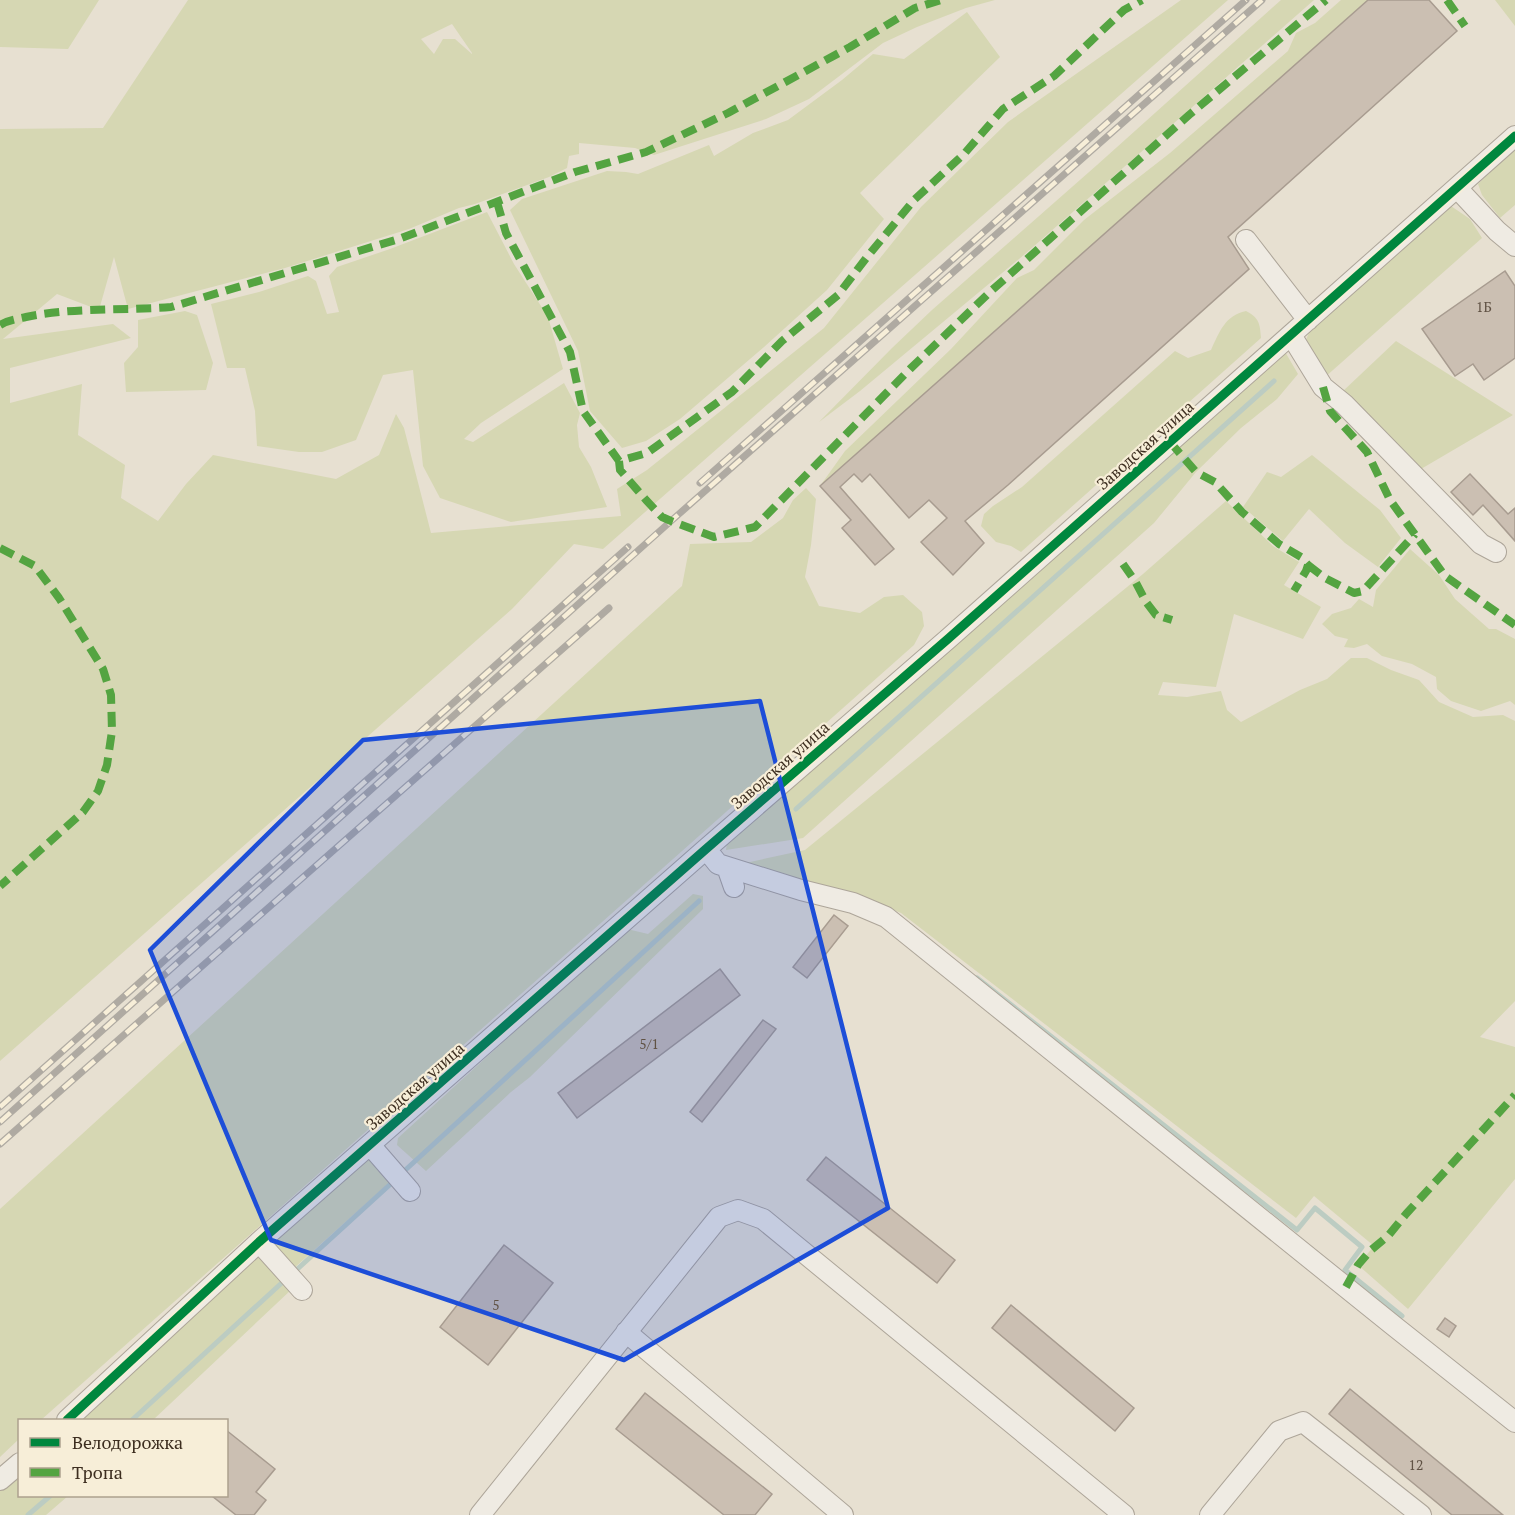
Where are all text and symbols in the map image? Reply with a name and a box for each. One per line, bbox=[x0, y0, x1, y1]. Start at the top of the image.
house number: 1Б bbox=[1476, 297, 1492, 316]
street label: Заводская улица bbox=[1092, 395, 1198, 495]
street label: Заводская улица bbox=[726, 716, 834, 814]
house number: 5/1 bbox=[639, 1034, 659, 1053]
street label: Заводская улица bbox=[361, 1037, 469, 1135]
house number: 5 bbox=[492, 1295, 500, 1314]
legend bbox=[18, 1419, 228, 1497]
text: Велодорожка bbox=[72, 1430, 183, 1454]
house number: 12 bbox=[1409, 1455, 1423, 1474]
text: Тропа bbox=[72, 1460, 123, 1484]

